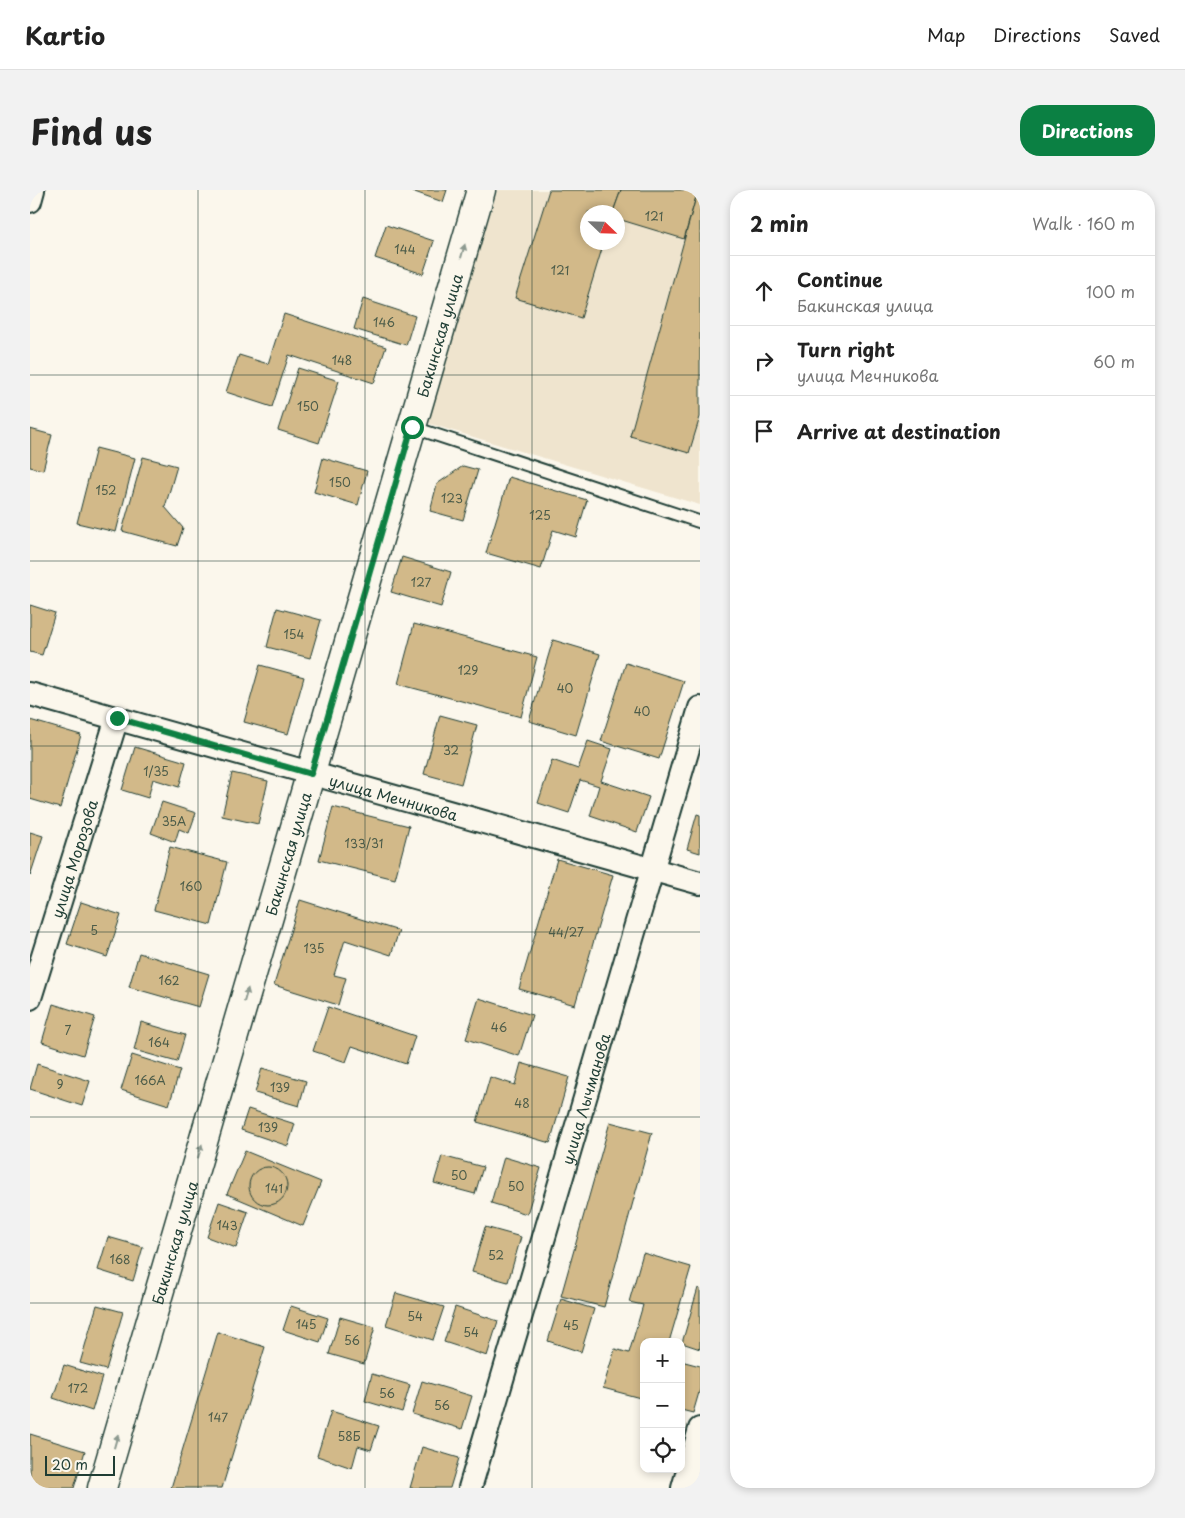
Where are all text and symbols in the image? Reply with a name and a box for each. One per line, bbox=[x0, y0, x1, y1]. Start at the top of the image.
text: Kartio bbox=[25, 17, 105, 53]
text: Map bbox=[927, 21, 965, 48]
text: Directions bbox=[993, 21, 1081, 48]
text: Saved bbox=[1109, 21, 1160, 48]
text: Find us bbox=[30, 104, 152, 157]
button: Directions bbox=[1020, 105, 1155, 156]
north arrow bbox=[580, 205, 625, 250]
house number: 121 bbox=[645, 207, 663, 225]
text: 2 min bbox=[750, 207, 809, 239]
text: Walk · 160 m bbox=[1032, 211, 1135, 235]
house number: 144 bbox=[394, 240, 416, 258]
one-way arrow bbox=[460, 243, 468, 258]
house number: 121 bbox=[551, 261, 569, 279]
text: Continue bbox=[797, 265, 883, 293]
street label: Бакинская улица bbox=[410, 270, 468, 400]
icon: ahead bbox=[750, 277, 778, 305]
text: 100 m bbox=[1086, 279, 1135, 303]
text: Бакинская улица bbox=[797, 293, 933, 317]
house number: 146 bbox=[373, 313, 395, 331]
text: Turn right bbox=[797, 335, 895, 363]
icon: right bbox=[750, 347, 778, 375]
text: 60 m bbox=[1093, 349, 1135, 373]
house number: 148 bbox=[332, 351, 352, 369]
text: улица Мечникова bbox=[797, 363, 938, 387]
house number: 150 bbox=[297, 397, 319, 415]
route start bbox=[401, 416, 424, 439]
icon: arrive bbox=[750, 417, 778, 445]
text: Arrive at destination bbox=[797, 417, 1001, 445]
house number: 150 bbox=[329, 473, 351, 491]
house number: 152 bbox=[95, 481, 117, 499]
house number: 123 bbox=[441, 489, 463, 507]
house number: 125 bbox=[529, 506, 551, 524]
house number: 127 bbox=[411, 573, 431, 591]
house number: 154 bbox=[283, 625, 305, 643]
house number: 129 bbox=[458, 661, 478, 679]
house number: 40 bbox=[557, 679, 574, 697]
house number: 40 bbox=[634, 702, 651, 720]
route end bbox=[106, 707, 129, 730]
house number: 32 bbox=[443, 741, 459, 759]
house number: 1/35 bbox=[143, 762, 169, 780]
street label: улица Мечникова bbox=[327, 768, 461, 826]
street label: Бакинская улица bbox=[258, 788, 316, 918]
street label: улица Морозова bbox=[44, 796, 103, 921]
house number: 35А bbox=[162, 812, 186, 830]
house number: 133/31 bbox=[345, 834, 383, 852]
house number: 160 bbox=[180, 877, 203, 895]
house number: 5 bbox=[90, 921, 98, 939]
house number: 44/27 bbox=[548, 923, 584, 941]
house number: 135 bbox=[304, 939, 324, 957]
house number: 162 bbox=[158, 971, 180, 989]
one-way arrow bbox=[242, 987, 250, 1002]
house number: 46 bbox=[491, 1018, 507, 1036]
house number: 7 bbox=[65, 1021, 72, 1039]
street label: улица Лычманова bbox=[555, 1029, 615, 1167]
house number: 164 bbox=[148, 1033, 170, 1051]
house number: 166А bbox=[134, 1071, 166, 1089]
house number: 9 bbox=[56, 1075, 64, 1093]
house number: 139 bbox=[270, 1078, 290, 1096]
house number: 48 bbox=[514, 1094, 530, 1112]
house number: 139 bbox=[258, 1118, 278, 1136]
one-way arrow bbox=[197, 1143, 205, 1158]
house number: 50 bbox=[451, 1166, 467, 1184]
street label: Бакинская улица bbox=[145, 1177, 203, 1307]
house number: 50 bbox=[508, 1177, 524, 1195]
house number: 141 bbox=[265, 1179, 283, 1197]
house number: 143 bbox=[216, 1216, 238, 1234]
house number: 52 bbox=[488, 1246, 504, 1264]
house number: 168 bbox=[109, 1250, 131, 1268]
house number: 54 bbox=[407, 1307, 423, 1325]
house number: 145 bbox=[296, 1315, 316, 1333]
house number: 45 bbox=[563, 1316, 579, 1334]
house number: 54 bbox=[463, 1323, 479, 1341]
house number: 56 bbox=[344, 1331, 360, 1349]
map controls bbox=[640, 1338, 685, 1473]
button: + bbox=[640, 1338, 685, 1383]
house number: 172 bbox=[68, 1379, 88, 1397]
button: − bbox=[640, 1383, 685, 1428]
house number: 56 bbox=[379, 1384, 395, 1402]
house number: 56 bbox=[434, 1396, 450, 1414]
house number: 147 bbox=[208, 1408, 228, 1426]
house number: 58Б bbox=[337, 1427, 361, 1445]
button: locate bbox=[640, 1428, 685, 1473]
one-way arrow bbox=[112, 1434, 120, 1449]
scale bar bbox=[45, 1453, 115, 1476]
text: 20 m bbox=[52, 1454, 88, 1475]

